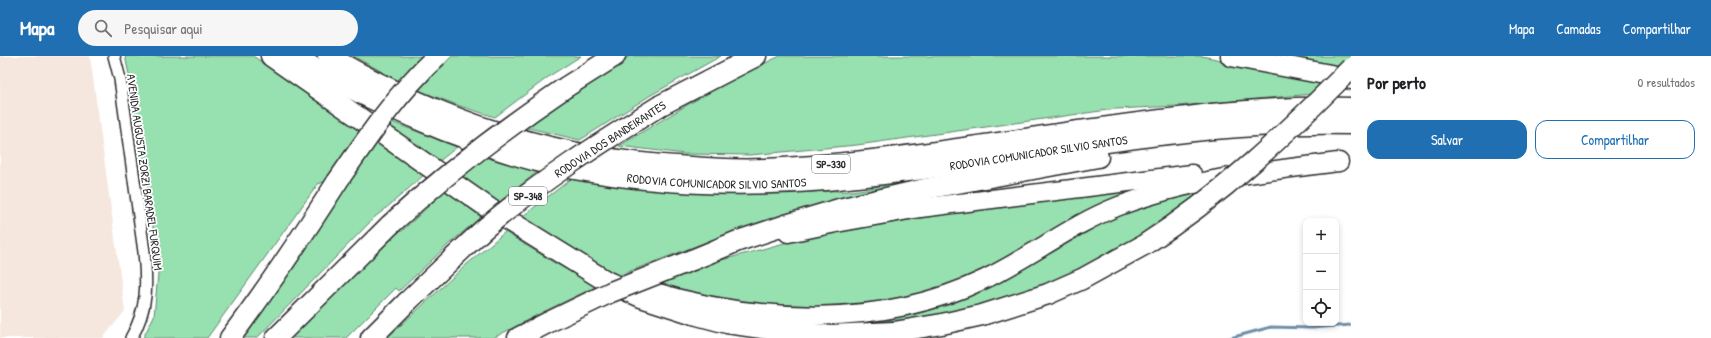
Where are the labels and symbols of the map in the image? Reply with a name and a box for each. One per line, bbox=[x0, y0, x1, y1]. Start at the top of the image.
street label: AVENIDA AUGUSTA ZORZI BARADEL FURQUIM bbox=[123, 73, 167, 271]
street label: RODOVIA DOS BANDEIRANTES bbox=[551, 96, 669, 181]
street label: RODOVIA COMUNICADOR SILVIO SANTOS bbox=[949, 130, 1129, 174]
road number: SP-330 bbox=[812, 155, 850, 173]
street label: RODOVIA COMUNICADOR SILVIO SANTOS bbox=[626, 168, 807, 192]
road number: SP-348 bbox=[509, 187, 547, 205]

